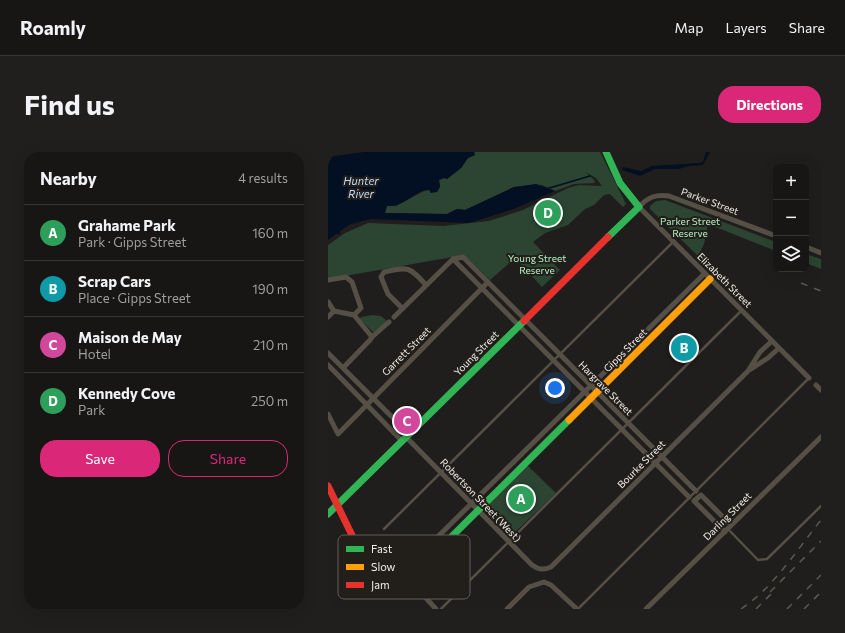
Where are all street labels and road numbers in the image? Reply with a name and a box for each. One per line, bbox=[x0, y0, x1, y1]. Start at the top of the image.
street label: Parker Street bbox=[680, 185, 740, 217]
street label: Elizabeth Street bbox=[695, 250, 755, 310]
street label: Garrett Street bbox=[379, 324, 433, 378]
street label: Gipps Street bbox=[601, 326, 649, 374]
street label: Young Street bbox=[451, 328, 501, 378]
street label: Hargrave Street bbox=[576, 358, 636, 418]
street label: Bourke Street bbox=[615, 438, 667, 490]
street label: Robertson Street (West) bbox=[438, 456, 524, 544]
street label: Darling Street bbox=[700, 489, 754, 543]

